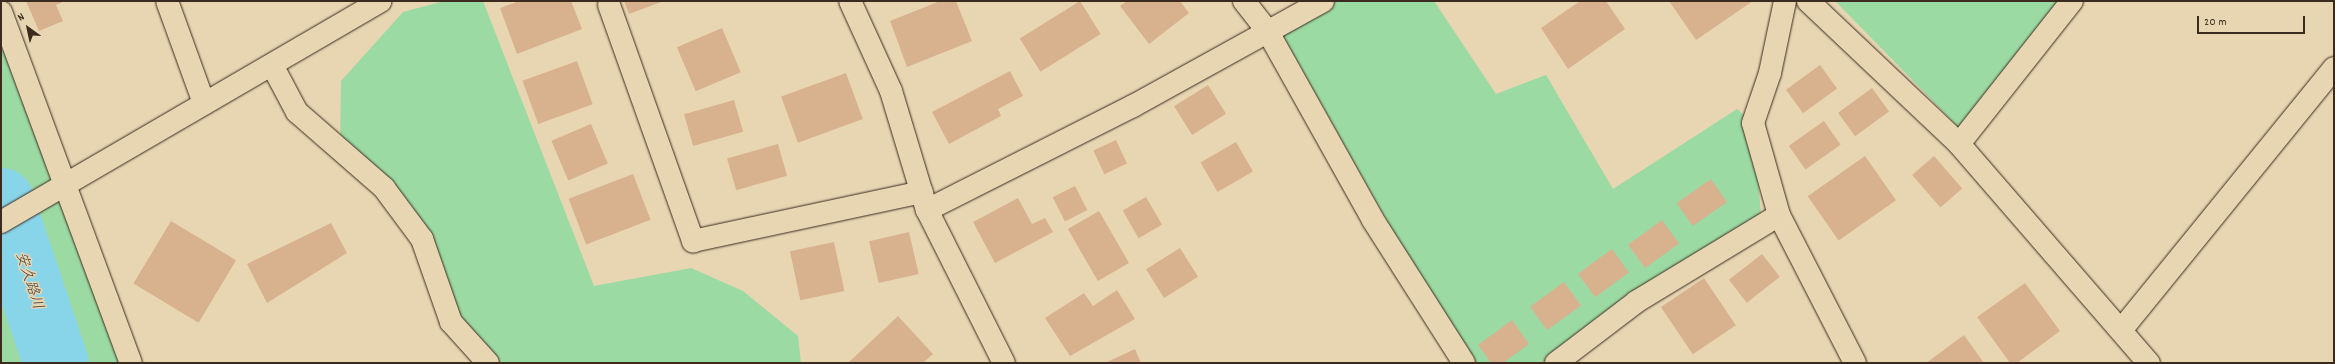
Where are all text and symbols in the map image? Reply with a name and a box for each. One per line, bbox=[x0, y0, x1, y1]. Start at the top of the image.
north arrow bbox=[8, 8, 48, 48]
scale bar bbox=[2199, 8, 2307, 34]
text: N bbox=[15, 10, 28, 26]
text: 20 m bbox=[2204, 14, 2227, 31]
water label: 安久路川 bbox=[10, 250, 46, 312]

